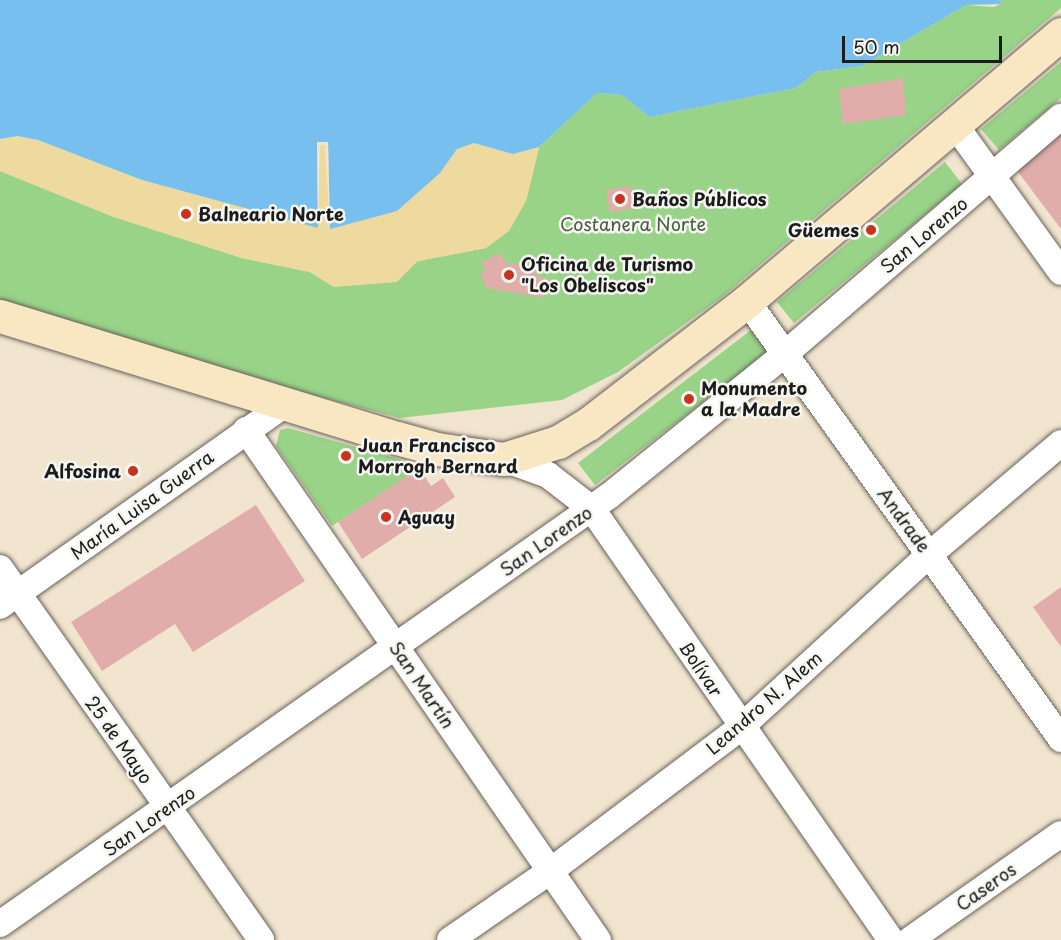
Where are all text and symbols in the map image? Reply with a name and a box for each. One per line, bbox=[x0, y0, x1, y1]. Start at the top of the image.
scale bar bbox=[845, 24, 1006, 62]
text: 50 m bbox=[853, 33, 900, 60]
place label: Baños Públicos bbox=[632, 188, 766, 210]
marker: Baños Públicos bbox=[613, 192, 627, 206]
street label: San Lorenzo bbox=[876, 193, 972, 277]
place label: Balneario Norte bbox=[198, 203, 344, 225]
marker: Balneario Norte bbox=[179, 207, 193, 221]
park label: Costanera Norte bbox=[560, 213, 706, 235]
place label: Güemes bbox=[788, 219, 859, 241]
marker: Güemes bbox=[864, 223, 878, 237]
place label: Oficina de Turismo "Los Obeliscos" bbox=[521, 254, 693, 296]
marker: Oficina de Turismo "Los Obeliscos" bbox=[502, 268, 516, 282]
place label: Monumento a la Madre bbox=[701, 378, 807, 420]
marker: Monumento a la Madre bbox=[682, 392, 696, 406]
place label: Juan Francisco Morrogh Bernard bbox=[358, 435, 518, 478]
street label: María Luisa Guerra bbox=[66, 446, 218, 564]
marker: Juan Francisco Morrogh Bernard bbox=[339, 449, 353, 463]
place label: Alfosina bbox=[44, 460, 121, 482]
marker: Alfosina bbox=[126, 464, 140, 478]
street label: Andrade bbox=[873, 483, 935, 557]
street label: San Lorenzo bbox=[496, 502, 596, 580]
place label: Aguay bbox=[398, 506, 455, 528]
marker: Aguay bbox=[379, 510, 393, 524]
street label: Bolívar bbox=[675, 637, 727, 701]
street label: San Martín bbox=[385, 638, 459, 732]
street label: Leandro N. Alem bbox=[702, 647, 826, 759]
street label: 25 de Mayo bbox=[80, 691, 158, 789]
street label: San Lorenzo bbox=[99, 782, 199, 860]
street label: Caseros bbox=[952, 859, 1020, 915]

